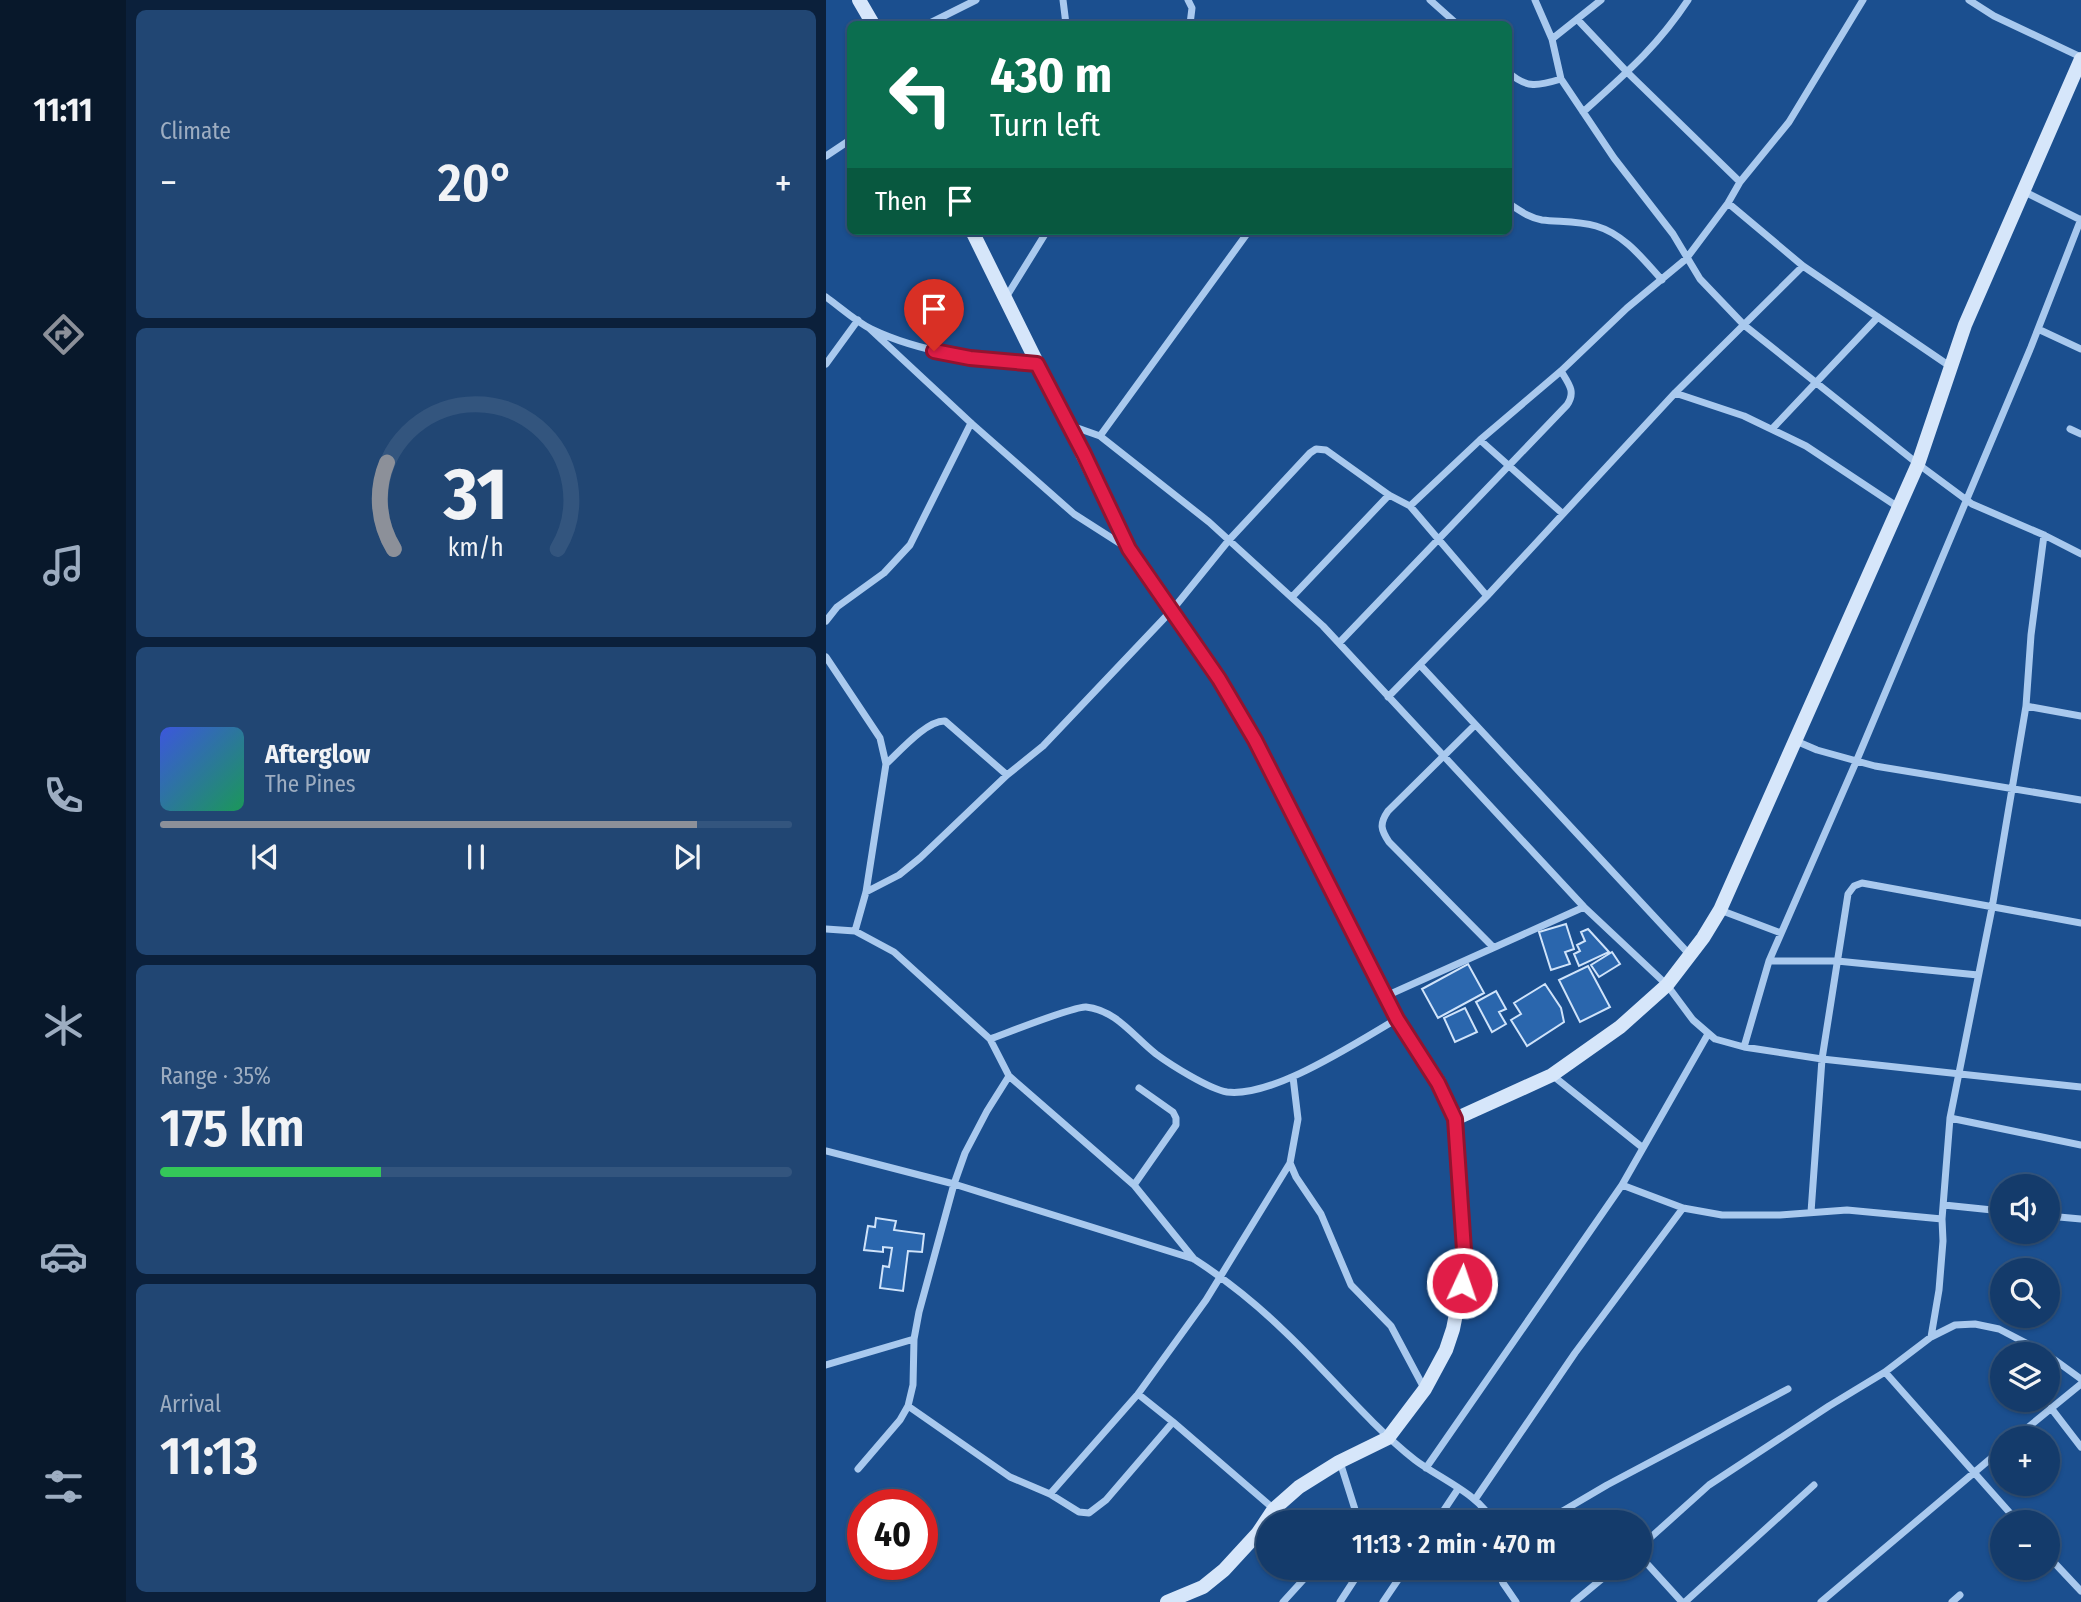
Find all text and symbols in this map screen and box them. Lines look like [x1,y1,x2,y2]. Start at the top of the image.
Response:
text: 430 m [990,46,1112,105]
icon: left [875,49,966,140]
text: 11:11 [33,91,93,129]
text: Turn left [990,106,1100,144]
text: Climate [160,117,231,145]
text: 20° [438,152,514,215]
text: − [160,160,177,206]
text: + [775,160,792,206]
icon: arrive [941,182,979,220]
text: Then [875,186,927,217]
pin [904,279,964,351]
icon: arrive [915,290,953,328]
icon: directions [39,310,88,359]
text: 31 [443,451,508,538]
text: km/h [448,532,504,562]
icon: music [39,541,88,590]
text: Afterglow [265,739,370,770]
text: The Pines [265,770,356,798]
icon: phone [39,771,88,820]
icon: previous [246,838,284,876]
icon: pause [457,838,495,876]
icon: next [668,838,706,876]
icon: climate [39,1001,88,1050]
text: Range · 35% [160,1062,271,1090]
text: 175 km [160,1097,305,1160]
map controls [1990,1174,2060,1580]
button: sound [1990,1174,2060,1244]
icon: car [39,1232,88,1281]
position arrow [1425,1246,1499,1320]
button: search [1990,1258,2060,1328]
button: layers [1990,1342,2060,1412]
text: Arrival [160,1390,221,1418]
text: 11:13 [160,1425,258,1488]
button: + [1990,1426,2060,1496]
icon: filters [39,1462,88,1511]
speed limit sign: 40 [847,1489,938,1580]
button: − [1990,1510,2060,1580]
text: 11:13 · 2 min · 470 m [1352,1529,1556,1560]

